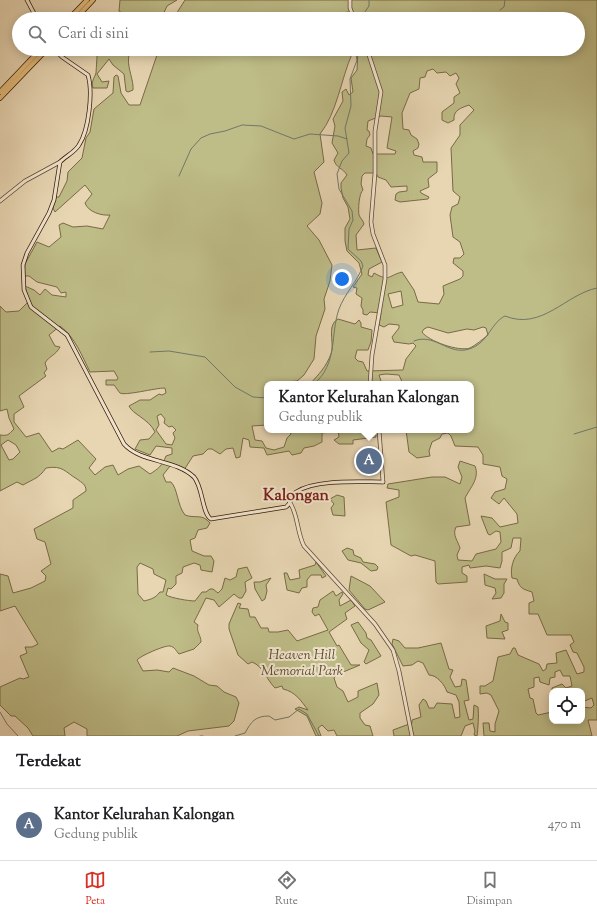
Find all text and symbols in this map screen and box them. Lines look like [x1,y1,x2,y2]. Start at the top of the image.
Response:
search box [12,12,585,56]
icon: search [26,23,48,45]
text: Cari di sini [58,24,129,45]
your location [332,269,352,289]
popup [264,381,474,433]
text: Kantor Kelurahan Kalongan [279,388,459,409]
text: Gedung publik [279,409,363,427]
pin: A [356,446,382,476]
district label: Kalongan [263,485,330,508]
park label: Heaven Hill Memorial Park [261,646,344,682]
map controls [549,688,585,724]
button: locate [549,688,585,724]
text: Terdekat [16,750,81,774]
text: Kantor Kelurahan Kalongan [54,805,235,826]
text: A [24,816,34,834]
text: 470 m [548,816,581,834]
text: Gedung publik [54,826,138,844]
tab: Peta [84,869,106,909]
tab: Rute [275,869,298,909]
tab: Disimpan [467,869,513,909]

